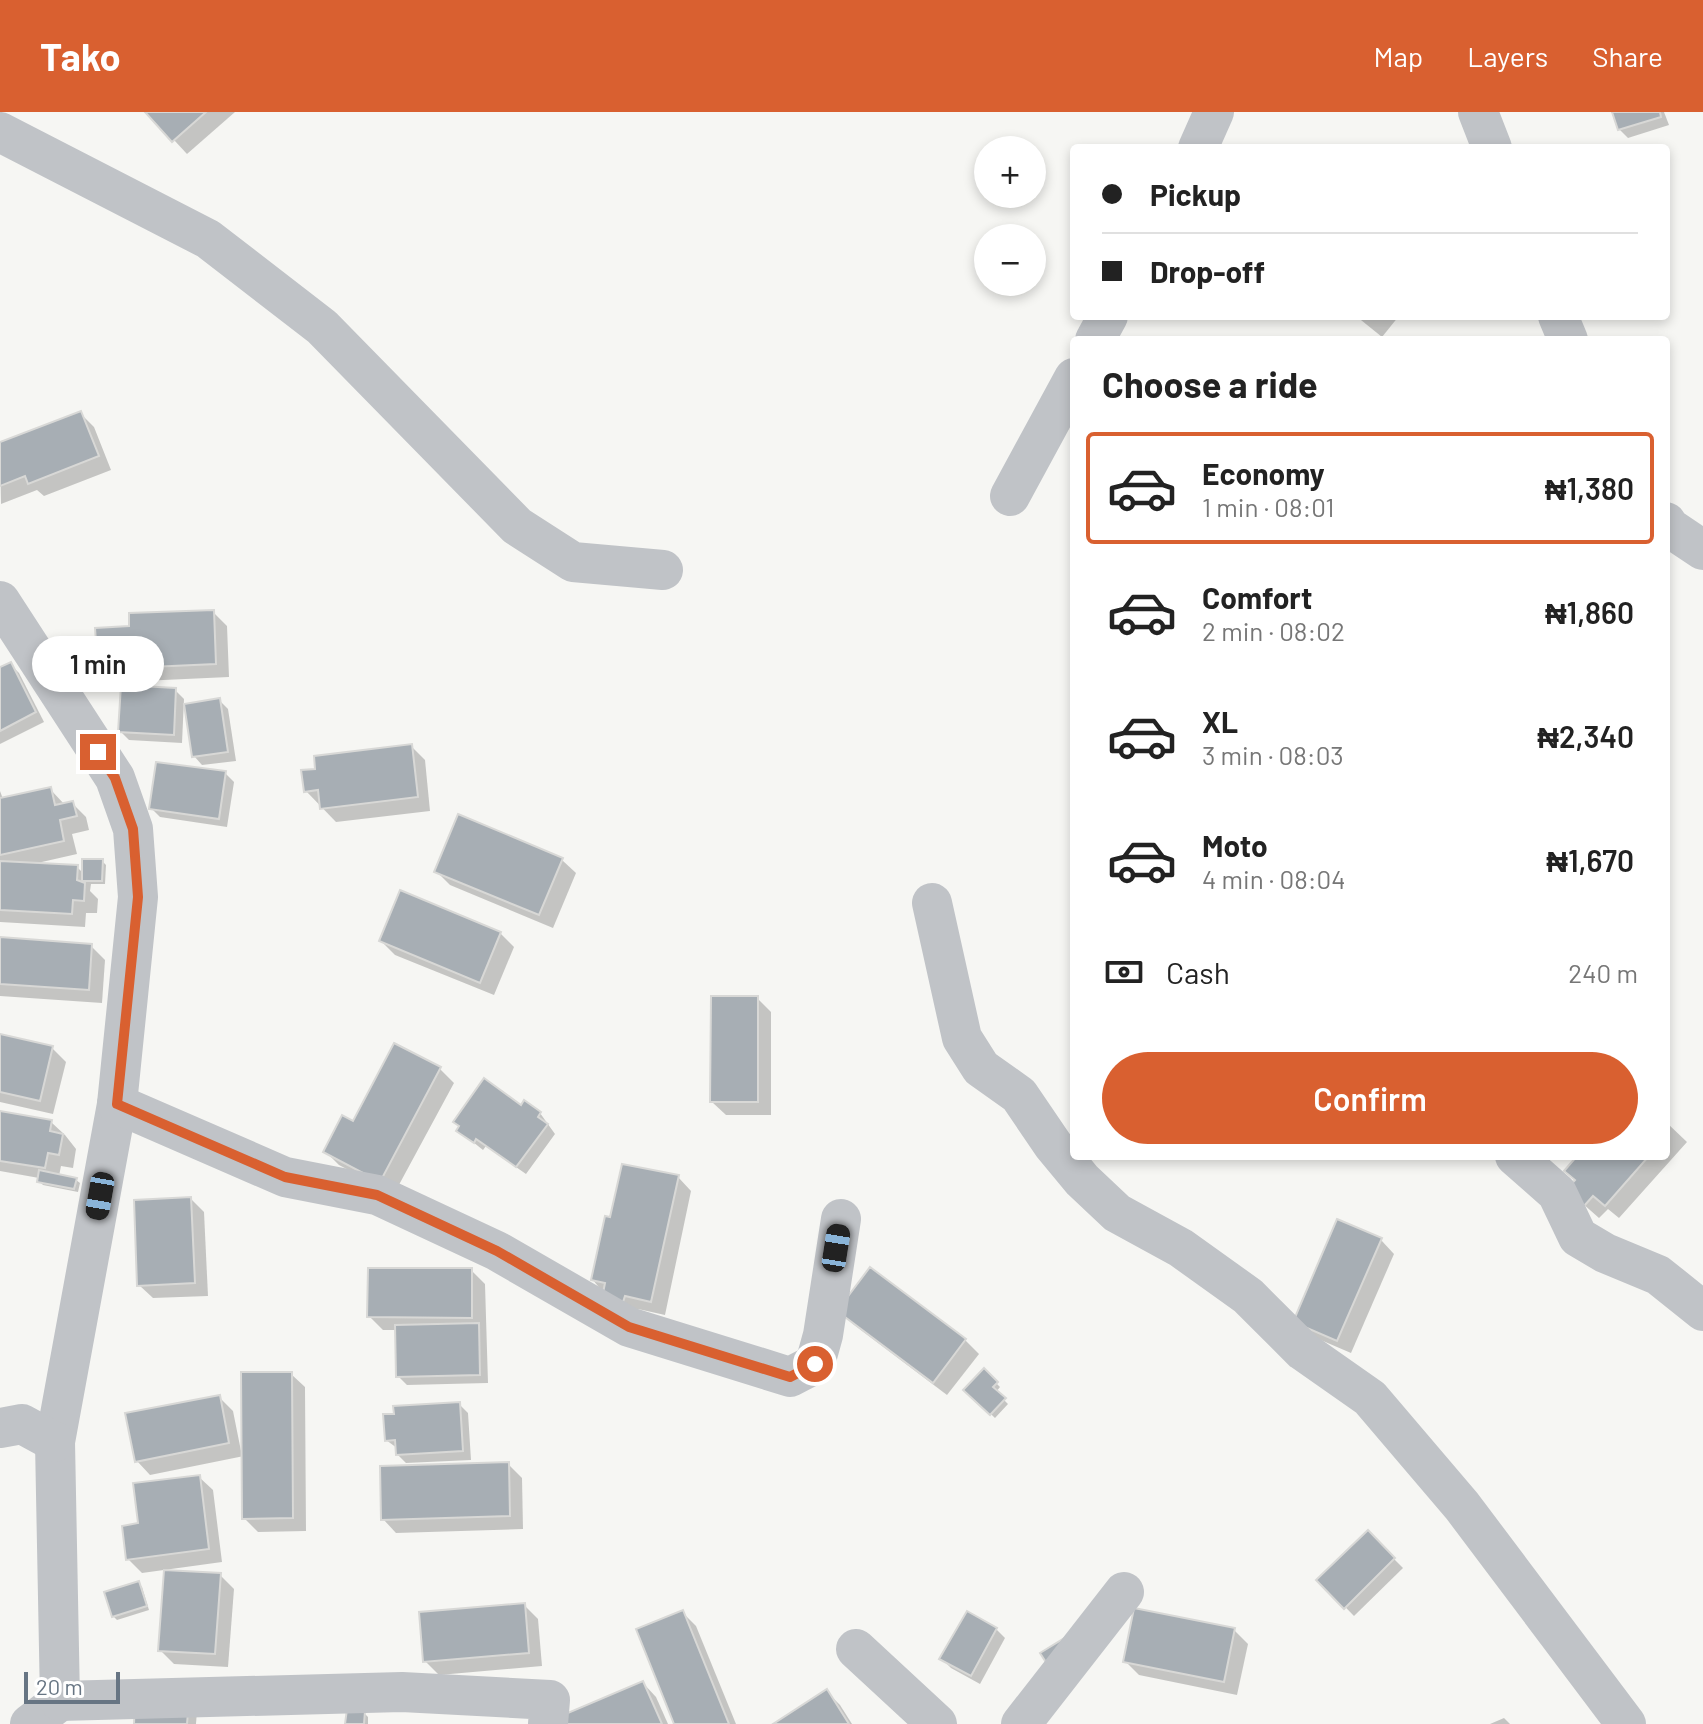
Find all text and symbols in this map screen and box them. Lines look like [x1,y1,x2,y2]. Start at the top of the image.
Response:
text: Tako [40,33,121,79]
text: Map [1373,39,1423,73]
text: Layers [1467,39,1548,73]
text: Share [1592,39,1663,73]
map controls [974,136,1046,296]
button: + [974,136,1046,208]
text: Pickup [1150,176,1241,212]
button: − [974,224,1046,296]
text: Drop-off [1150,253,1265,289]
text: Choose a ride [1102,362,1318,405]
icon: car [1106,452,1178,524]
text: Economy [1202,455,1325,491]
text: ₦1,380 [1545,470,1634,506]
text: 1 min · 08:01 [1202,491,1334,522]
icon: car [1106,576,1178,648]
text: Comfort [1202,579,1312,615]
text: ₦1,860 [1545,594,1634,630]
text: 2 min · 08:02 [1202,615,1345,646]
callout: 1 min [32,636,164,692]
text: 1 min [70,648,126,679]
icon: car [1106,700,1178,772]
text: XL [1202,703,1238,739]
text: ₦2,340 [1537,718,1634,754]
route end [80,734,116,770]
text: 3 min · 08:03 [1202,739,1344,770]
icon: car [1106,824,1178,896]
text: Moto [1202,827,1268,863]
text: ₦1,670 [1546,842,1634,878]
text: 4 min · 08:04 [1202,863,1346,894]
icon: cash [1102,950,1146,994]
text: Cash [1166,954,1230,990]
text: 240 m [1568,957,1638,988]
button: Confirm [1102,1052,1638,1144]
car [84,1170,116,1222]
car [820,1222,852,1274]
route start [797,1346,833,1382]
scale bar [24,1668,120,1704]
text: 20 m [36,1673,83,1699]

